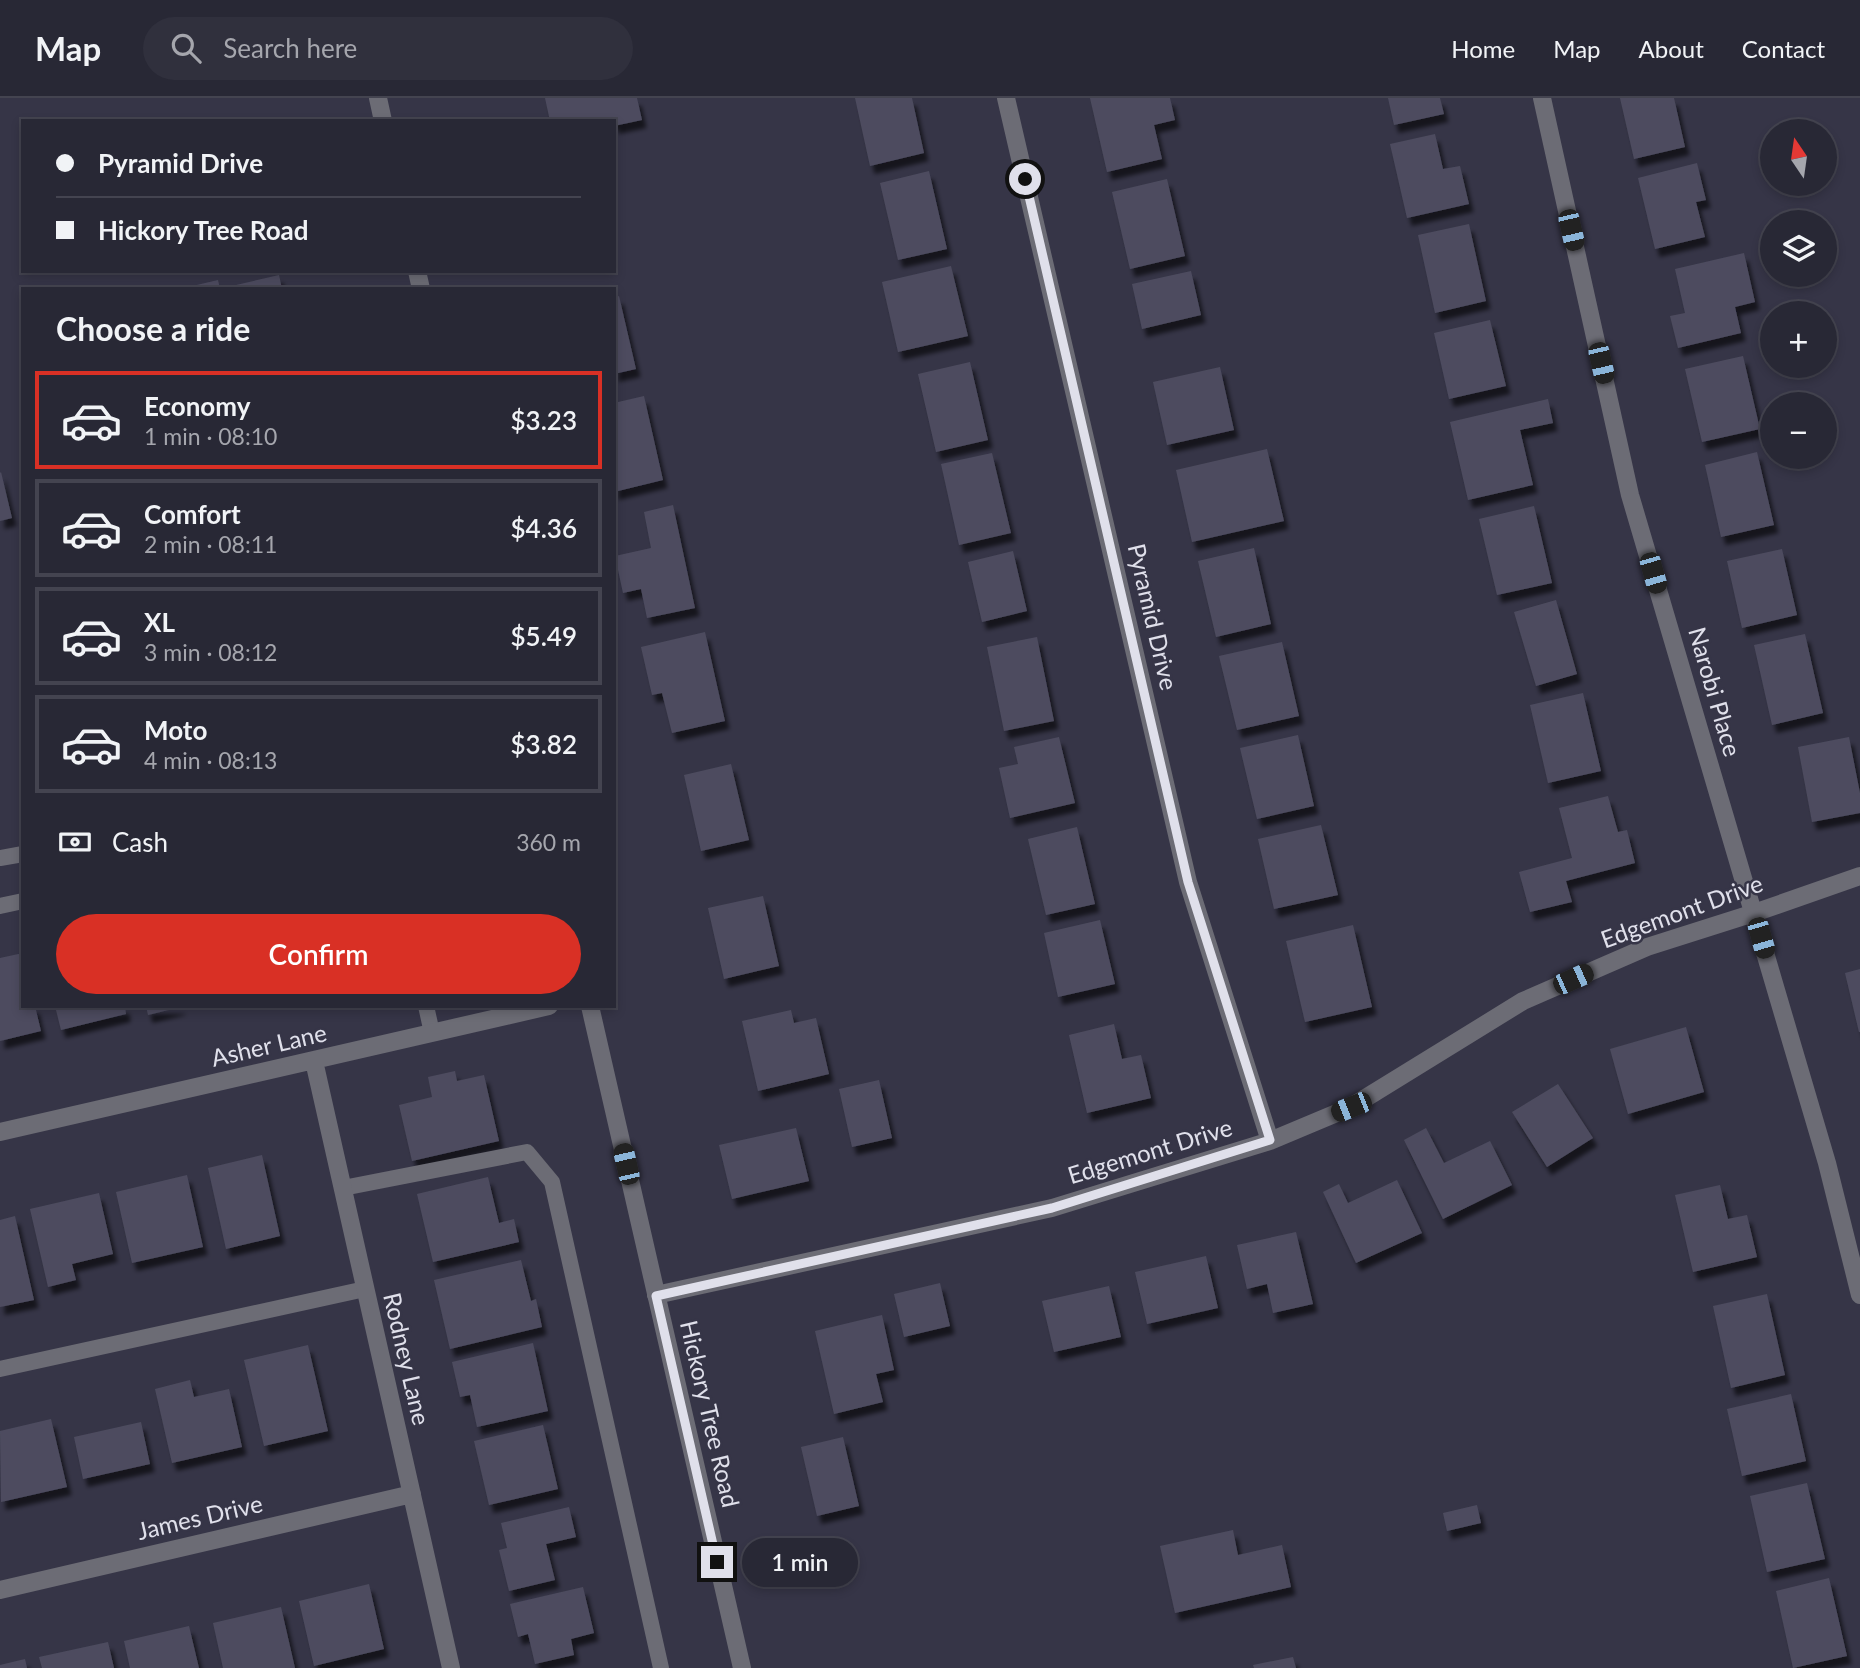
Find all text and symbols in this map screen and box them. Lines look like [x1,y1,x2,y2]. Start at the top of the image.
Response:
search box [143,17,633,80]
text: Map [35,28,101,68]
icon: search [167,29,205,67]
text: Search here [223,32,357,64]
text: Home [1451,34,1515,63]
text: Map [1553,34,1601,63]
text: About [1639,34,1704,63]
text: Contact [1742,34,1825,63]
north arrow [1760,119,1838,196]
map controls [1760,119,1837,469]
text: Pyramid Drive [98,147,263,179]
route start [1009,163,1041,195]
car [1557,207,1586,253]
button: layers [1760,210,1837,287]
text: Hickory Tree Road [98,214,309,246]
button: + [1760,301,1837,378]
text: Choose a ride [56,309,250,348]
car [1587,340,1616,386]
icon: car [60,389,123,452]
text: Economy [144,390,250,422]
button: − [1760,392,1837,469]
text: $3.23 [511,404,577,436]
text: 1 min · 08:10 [144,422,277,450]
icon: car [60,497,123,560]
text: Comfort [144,498,241,530]
text: $4.36 [511,512,577,544]
text: 2 min · 08:11 [144,530,277,558]
street label: Pyramid Drive [1123,541,1184,693]
car [1638,550,1669,596]
icon: car [60,605,123,668]
text: XL [144,606,175,638]
text: $5.49 [511,620,577,652]
street label: Narobi Place [1683,624,1748,759]
text: 3 min · 08:12 [144,638,277,666]
icon: car [60,713,123,776]
text: Moto [144,714,207,746]
text: $3.82 [511,728,577,760]
text: 4 min · 08:13 [144,746,277,774]
icon: cash [56,823,94,861]
text: Cash [112,826,168,858]
text: 360 m [516,828,581,856]
street label: Edgemont Drive [1597,868,1766,953]
button: Confirm [56,914,581,994]
car [1746,915,1777,961]
car [1550,961,1597,997]
street label: Asher Lane [208,1017,329,1072]
car [1328,1089,1375,1125]
street label: Edgemont Drive [1064,1112,1235,1189]
car [612,1141,641,1187]
street label: Rodney Lane [378,1289,437,1428]
street label: Hickory Tree Road [675,1317,746,1510]
street label: James Drive [134,1488,265,1545]
callout: 1 min [742,1538,857,1586]
route end [701,1546,733,1578]
text: 1 min [772,1548,828,1576]

